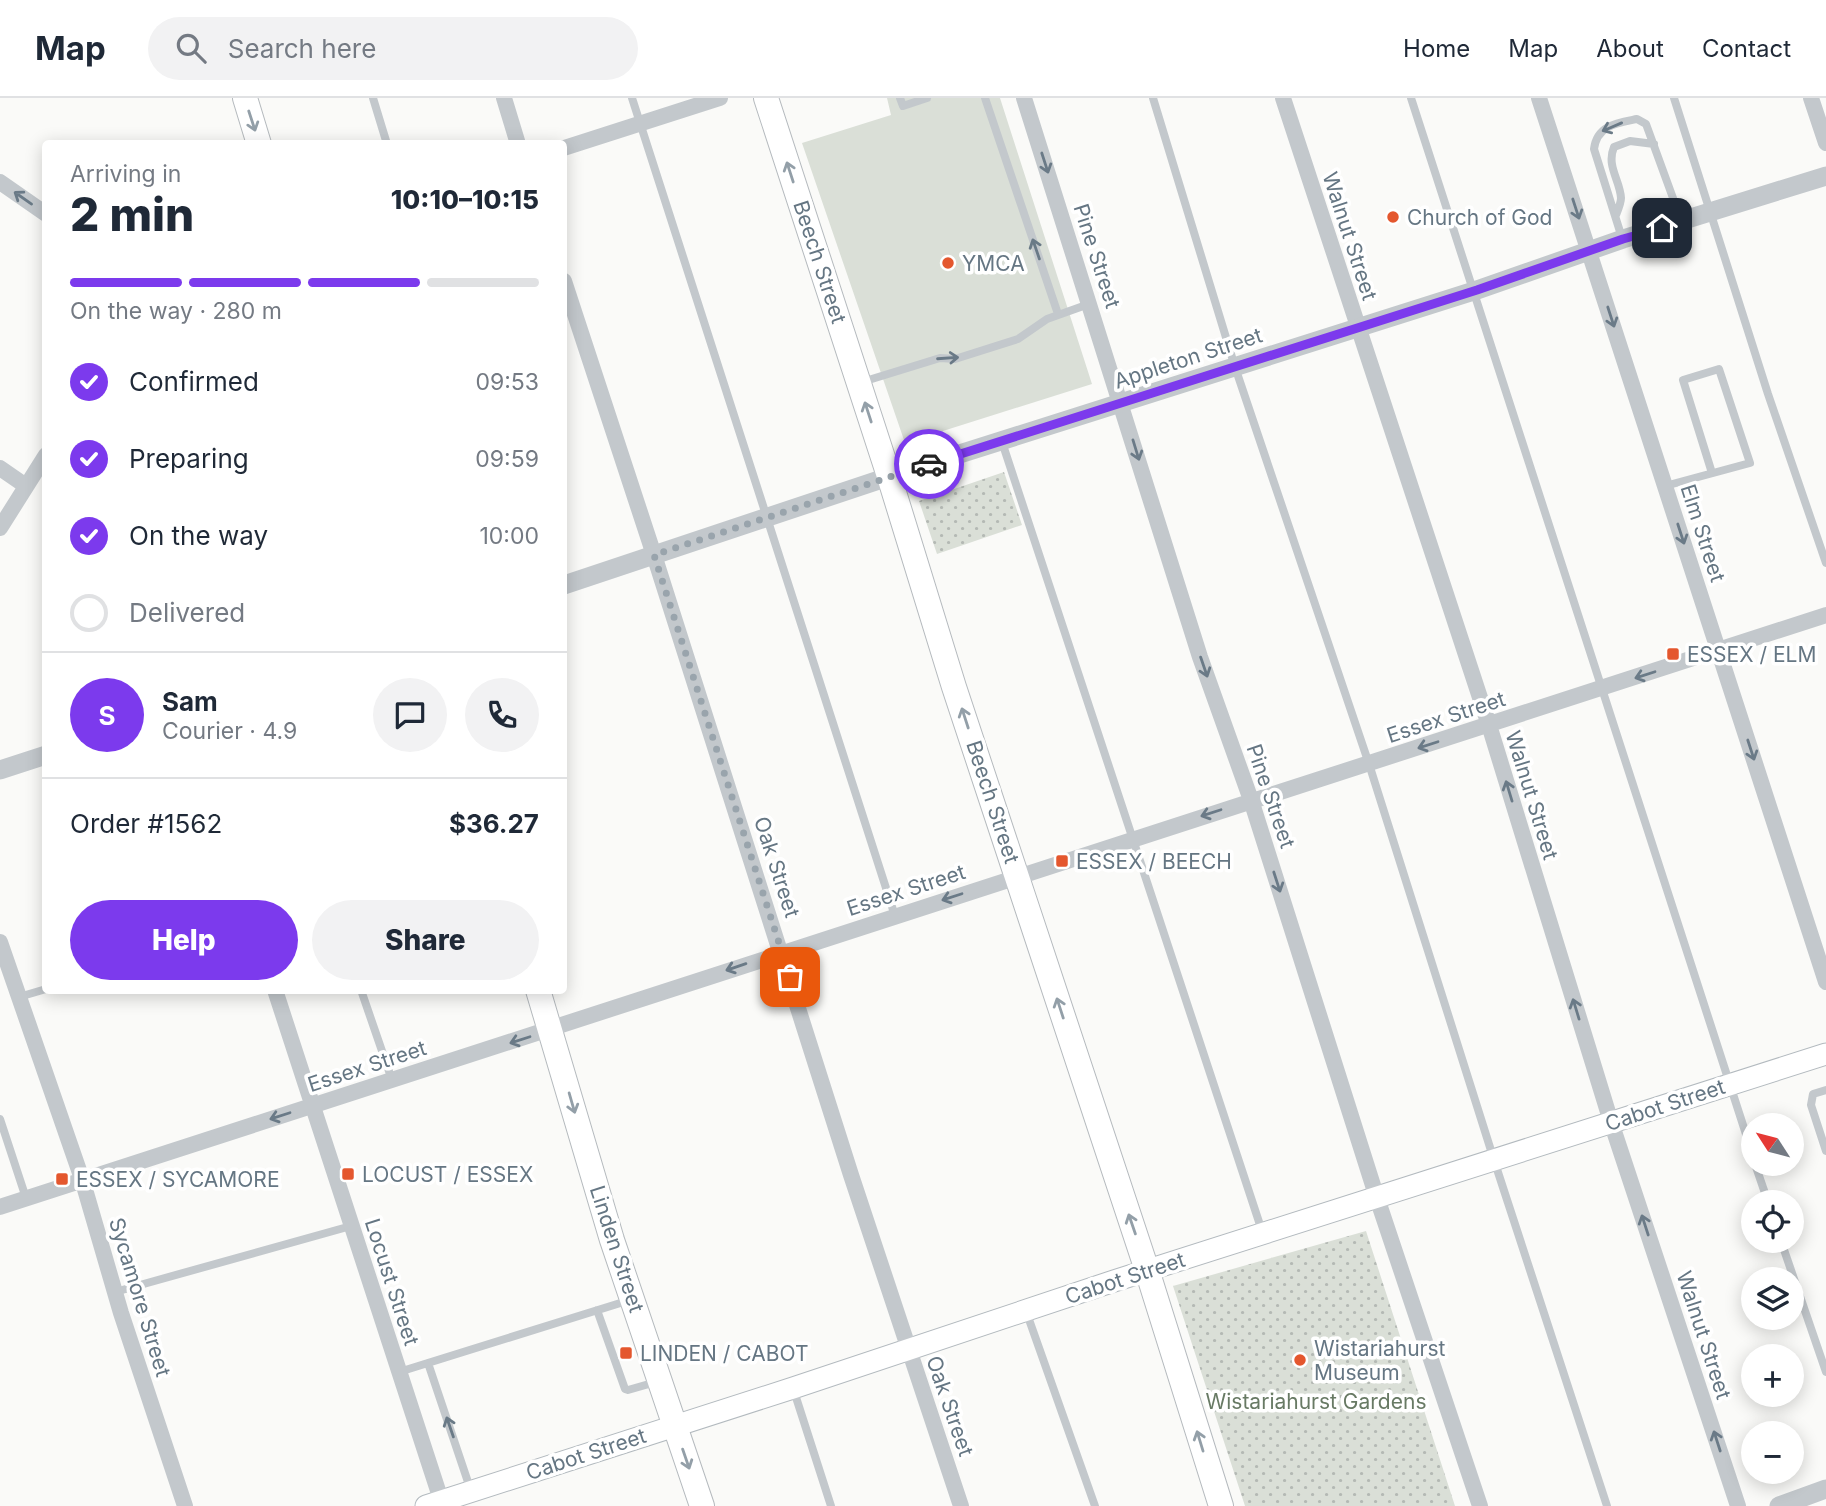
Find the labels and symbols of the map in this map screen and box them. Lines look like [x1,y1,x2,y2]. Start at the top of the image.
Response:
one-way arrow [247,109,259,131]
one-way arrow [1602,121,1623,134]
one-way arrow [1039,152,1052,174]
one-way arrow [783,161,796,183]
street label: Walnut Street [1318,169,1383,303]
one-way arrow [14,191,33,205]
street label: Beech Street [788,197,852,327]
one-way arrow [1571,198,1583,220]
pin [1632,198,1692,258]
street label: Pine Street [1068,201,1126,311]
place label: Church of God [1407,205,1552,230]
marker: Church of God [1385,209,1401,225]
one-way arrow [1029,239,1041,261]
place label: YMCA [962,251,1025,276]
marker: YMCA [940,255,956,271]
one-way arrow [1606,306,1618,328]
street label: Appleton Street [1111,322,1265,394]
one-way arrow [936,352,959,365]
one-way arrow [861,401,873,423]
courier [894,429,964,499]
one-way arrow [1131,438,1144,460]
street label: Elm Street [1675,481,1731,585]
one-way arrow [1675,523,1688,545]
place label: ESSEX / ELM [1687,642,1816,667]
marker: ESSEX / ELM [1665,646,1681,662]
one-way arrow [1199,655,1211,677]
one-way arrow [1634,670,1656,682]
street label: Essex Street [1384,686,1509,748]
one-way arrow [958,708,970,730]
street label: Walnut Street [1501,728,1563,863]
street label: Beech Street [961,737,1025,867]
one-way arrow [1418,739,1440,752]
one-way arrow [1746,739,1758,761]
street label: Pine Street [1242,741,1300,851]
one-way arrow [1502,780,1515,802]
one-way arrow [1201,808,1223,820]
street label: Oak Street [749,813,805,921]
place label: ESSEX / BEECH [1076,849,1232,874]
marker: ESSEX / BEECH [1054,853,1070,869]
street label: Essex Street [844,859,969,921]
one-way arrow [1272,871,1284,893]
one-way arrow [942,892,964,904]
pin [760,947,820,1007]
one-way arrow [725,962,747,975]
one-way arrow [1053,997,1066,1019]
one-way arrow [1568,998,1581,1020]
one-way arrow [510,1034,532,1047]
street label: Essex Street [305,1035,430,1097]
street label: Cabot Street [1602,1074,1728,1136]
one-way arrow [566,1091,579,1113]
one-way arrow [269,1110,291,1123]
north arrow [1741,1113,1804,1176]
place label: LOCUST / ESSEX [362,1162,533,1187]
marker: LOCUST / ESSEX [340,1166,356,1182]
place label: ESSEX / SYCAMORE [76,1167,280,1192]
marker: ESSEX / SYCAMORE [54,1171,70,1187]
street label: Linden Street [585,1182,649,1316]
one-way arrow [1124,1213,1137,1235]
street label: Sycamore Street [104,1215,176,1380]
street label: Locust Street [360,1215,424,1349]
one-way arrow [1638,1215,1650,1237]
street label: Cabot Street [1062,1247,1188,1309]
street label: Walnut Street [1672,1268,1737,1402]
place label: Wistariahurst Museum [1314,1336,1446,1385]
place label: LINDEN / CABOT [640,1341,808,1366]
marker: LINDEN / CABOT [618,1345,634,1361]
marker: Wistariahurst Museum [1292,1352,1308,1368]
street label: Oak Street [921,1353,979,1460]
park label: Wistariahurst Gardens [1206,1389,1426,1414]
one-way arrow [443,1417,455,1439]
street label: Cabot Street [523,1423,649,1485]
one-way arrow [1192,1430,1205,1452]
one-way arrow [1710,1431,1722,1453]
one-way arrow [681,1448,693,1470]

